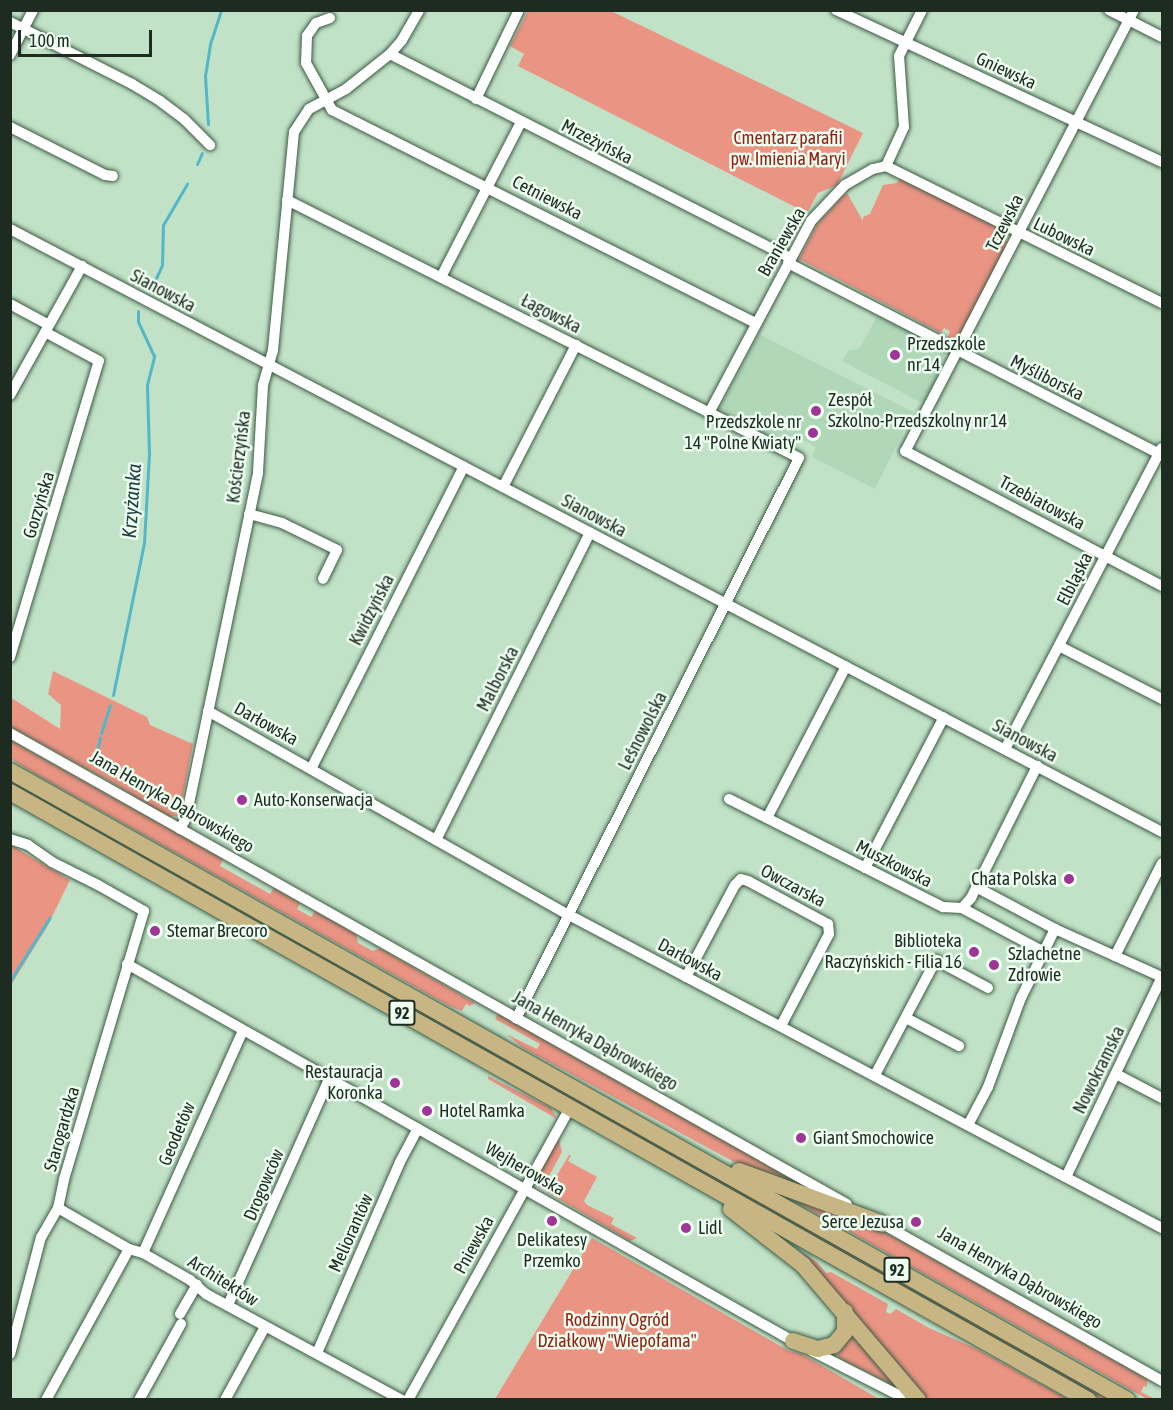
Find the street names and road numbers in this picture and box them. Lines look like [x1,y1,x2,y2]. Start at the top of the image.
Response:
street label: Gniewska [973,48,1039,94]
street label: Mrzeżyńska [558,115,636,169]
street label: Cetniewska [508,171,586,225]
street label: Tczewska [981,191,1029,255]
street label: Braniewska [754,204,810,280]
street label: Lubowska [1030,213,1098,261]
street label: Sianowska [127,265,199,317]
street label: Łagowska [517,290,585,338]
street label: Myśliborska [1007,350,1087,406]
street label: Kościerzyńska [223,410,255,504]
street label: Gorzyńska [19,469,59,541]
street label: Trzebiatowska [995,471,1089,535]
street label: Sianowska [558,490,630,542]
street label: Elbląska [1052,549,1098,609]
street label: Kwidzyńska [345,571,399,649]
street label: Malborska [472,643,524,715]
street label: Leśnowolska [614,688,672,774]
street label: Darłowska [230,698,302,750]
street label: Sianowska [989,715,1061,767]
street label: Jana Henryka Dąbrowskiego [86,746,258,858]
street label: Muszkowska [852,836,936,892]
street label: Owczarska [757,860,829,912]
street label: Darłowska [654,934,726,986]
street label: Jana Henryka Dąbrowskiego [509,987,681,1095]
road number: 92 [387,1000,417,1026]
street label: Nowokramska [1069,1023,1129,1117]
street label: Starogardzka [40,1084,84,1174]
street label: Geodetów [154,1099,200,1169]
street label: Wejherowska [481,1137,569,1201]
street label: Drogowców [239,1146,289,1224]
street label: Meliorantów [324,1190,378,1276]
street label: Pniewska [449,1212,499,1278]
street label: Jana Henryka Dąbrowskiego [934,1222,1106,1334]
street label: Architektów [184,1251,262,1311]
road number: 92 [882,1257,912,1283]

